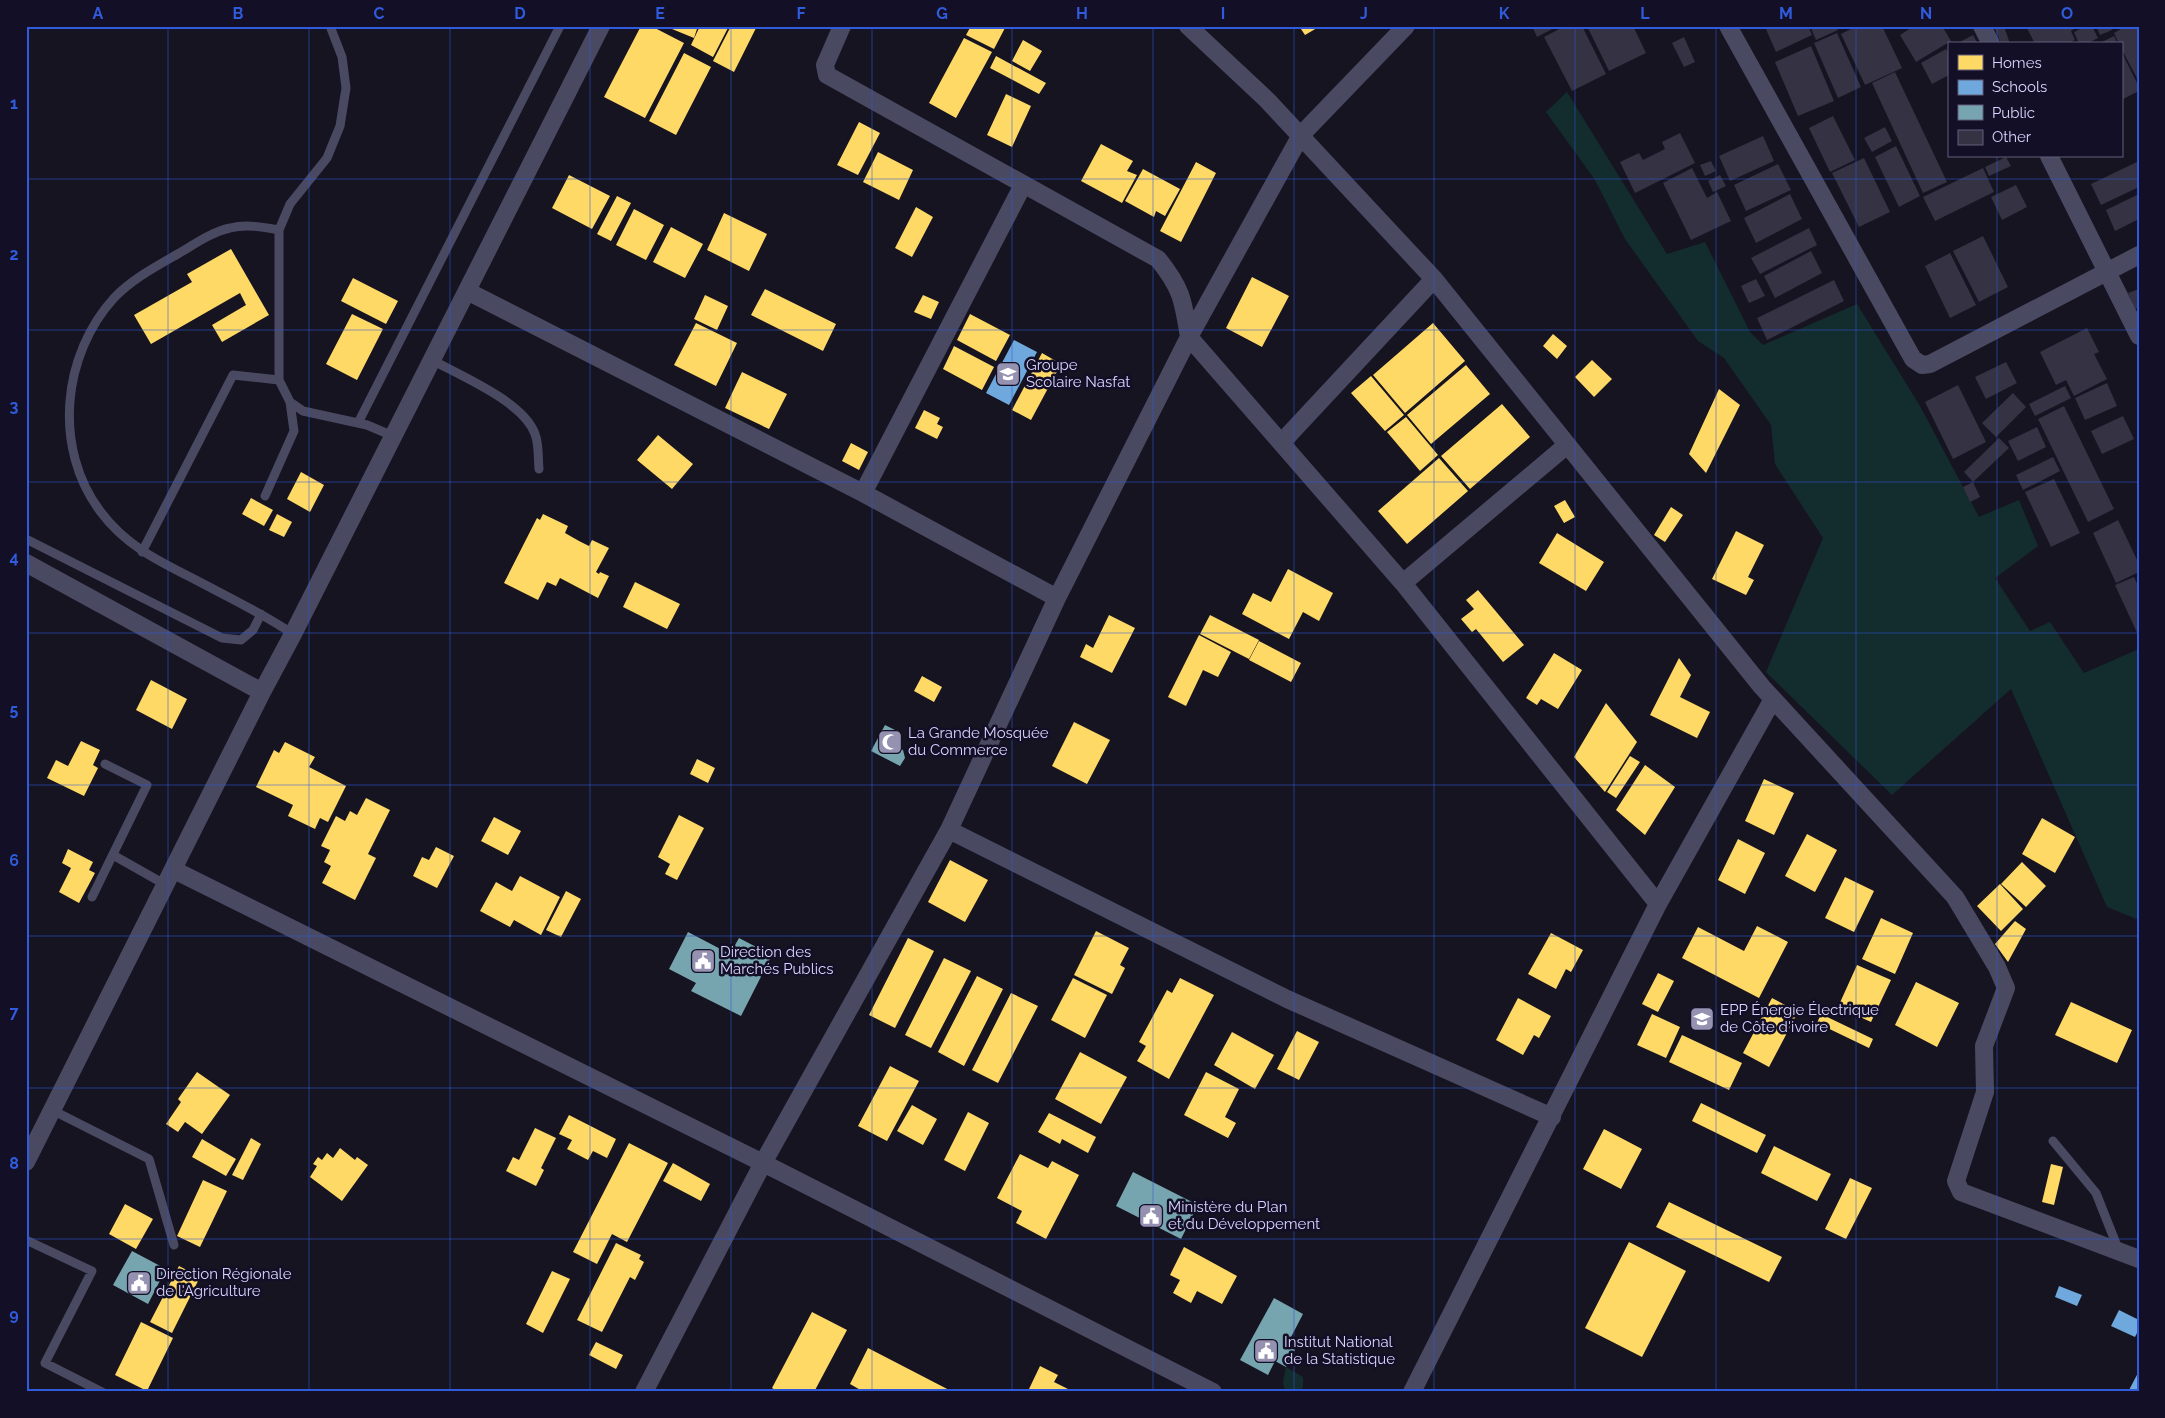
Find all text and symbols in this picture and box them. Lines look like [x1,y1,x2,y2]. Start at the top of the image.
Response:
text: A [93,4,104,23]
text: B [233,4,244,23]
text: C [374,4,385,23]
text: D [514,4,526,23]
text: E [655,4,665,23]
text: F [796,4,806,23]
text: G [936,4,948,23]
text: H [1076,4,1088,23]
text: I [1221,4,1225,23]
text: J [1360,4,1368,23]
text: K [1499,4,1510,23]
text: L [1640,4,1650,23]
text: M [1779,4,1793,23]
text: N [1920,4,1932,23]
text: O [2061,4,2073,23]
legend [1948,42,2122,158]
text: Homes [1992,54,2042,72]
text: Schools [1992,78,2047,96]
text: 1 [10,94,18,113]
text: Public [1992,104,2035,122]
text: Other [1992,128,2032,146]
text: 2 [9,245,19,264]
place label: Groupe Scolaire Nasfat [1026,356,1130,391]
school or university icon: Groupe Scolaire Nasfat [995,361,1021,387]
text: 3 [10,397,19,416]
text: 4 [9,548,19,567]
text: 5 [10,700,19,719]
place label: La Grande Mosquée du Commerce [908,724,1049,759]
mosque icon: La Grande Mosquée du Commerce [877,729,903,755]
text: 6 [9,851,19,870]
place label: Direction des Marchés Publics [720,943,833,978]
public building icon: Direction des Marchés Publics [690,948,716,974]
place label: EPP Énergie Électrique de Côte d'ivoire [1720,1001,1879,1036]
text: 7 [10,1003,19,1022]
school or university icon: EPP Énergie Électrique de Côte d'ivoire [1689,1006,1715,1032]
text: 8 [9,1154,19,1173]
place label: Ministère du Plan et du Développement [1168,1198,1320,1233]
public building icon: Ministère du Plan et du Développement [1138,1203,1164,1229]
place label: Direction Régionale de l'Agriculture [156,1265,292,1300]
public building icon: Direction Régionale de l'Agriculture [126,1270,152,1296]
text: 9 [9,1305,19,1324]
place label: Institut National de la Statistique [1284,1333,1395,1368]
public building icon: Institut National de la Statistique [1253,1338,1279,1364]

